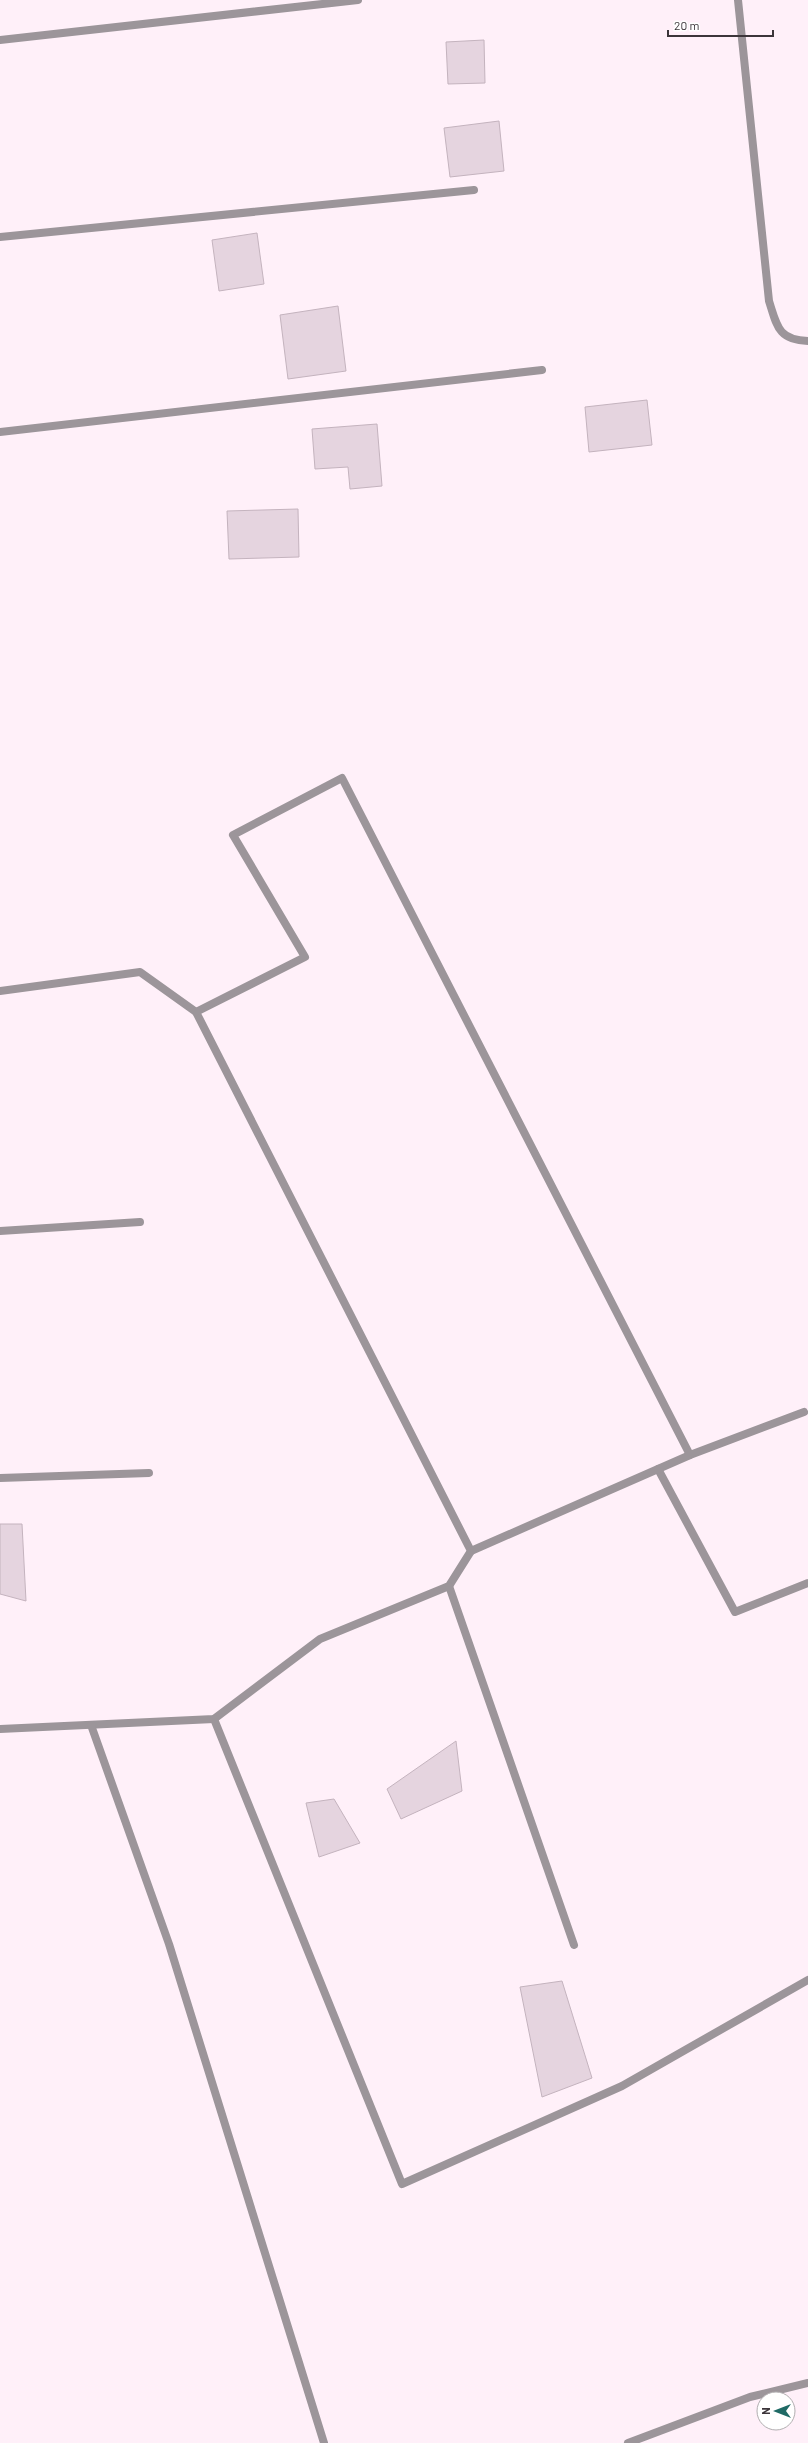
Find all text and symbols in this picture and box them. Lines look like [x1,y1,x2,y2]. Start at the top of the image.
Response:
scale bar [668,12,773,38]
text: 20 m [674,18,700,32]
north arrow [756,2391,796,2431]
text: N [759,2407,772,2415]

